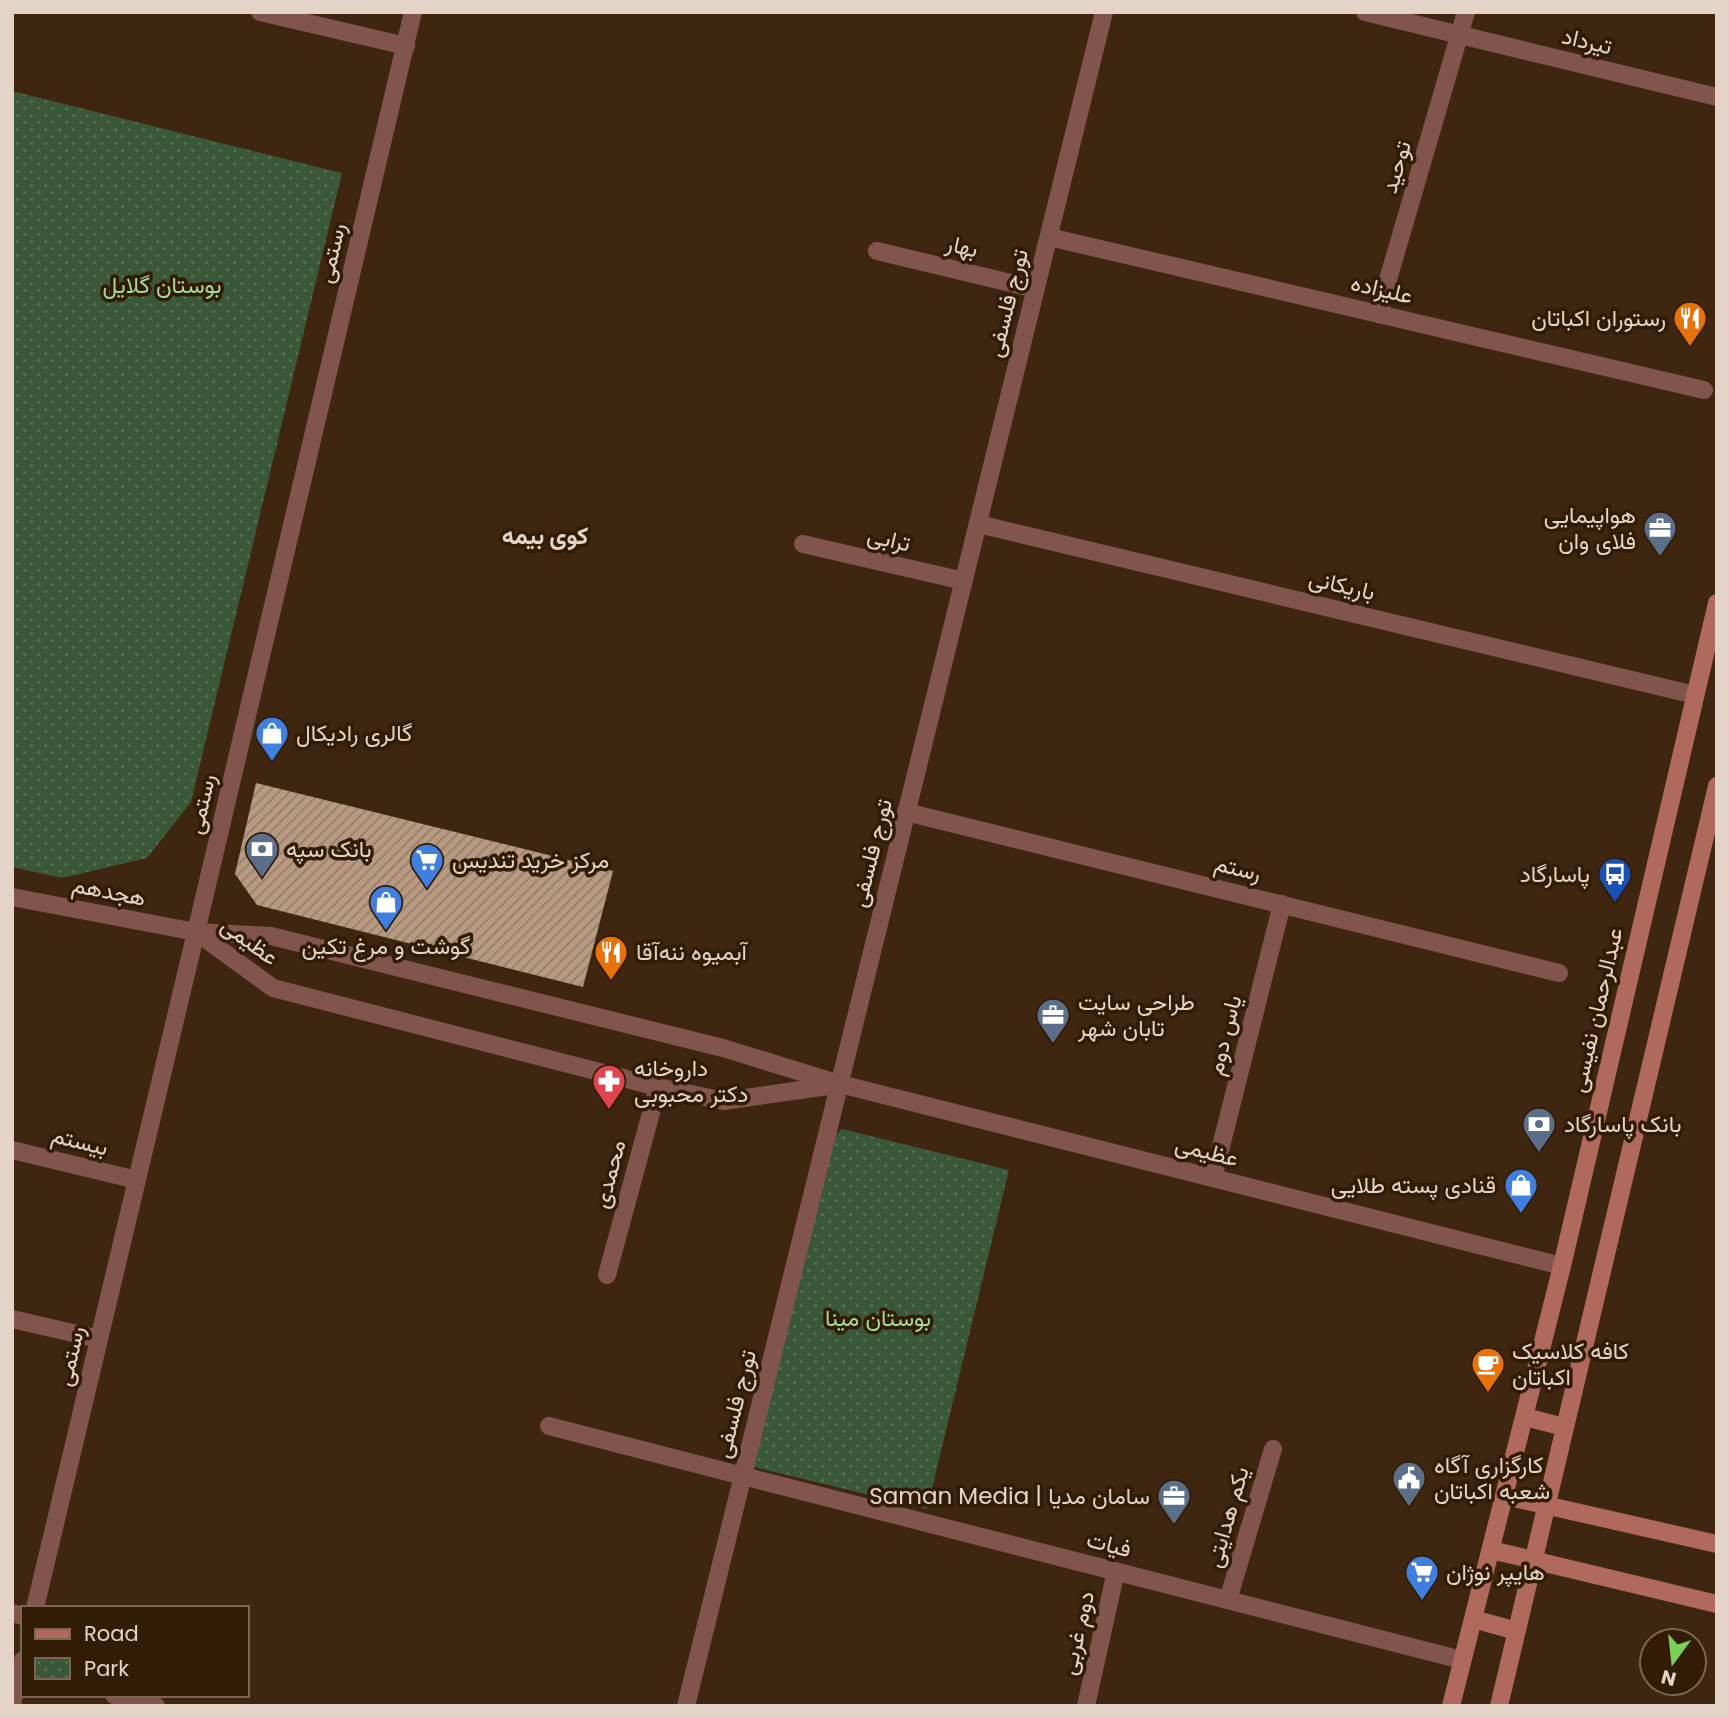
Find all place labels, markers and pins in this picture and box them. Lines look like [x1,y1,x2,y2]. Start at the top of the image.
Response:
restaurant icon: رستوران اکباتان [1671,299,1709,348]
place label: رستوران اکباتان [1531,302,1666,334]
place label: هواپیمایی فلای وان [1544,499,1636,557]
office icon: هواپیمایی فلای وان [1641,509,1679,558]
shop icon: گالری رادیکال [253,714,291,763]
place label: گالری رادیکال [296,717,412,749]
bank icon: بانک سپه [243,830,281,879]
place label: بانک سپه [286,833,372,865]
supermarket icon: مرکز خرید تندیس [408,841,446,890]
place label: مرکز خرید تندیس [452,844,609,876]
bus stop icon: پاسارگاد [1596,855,1634,904]
place label: پاسارگاد [1520,858,1590,890]
shop icon: گوشت و مرغ تکین [367,883,405,932]
place label: گوشت و مرغ تکین [301,930,471,962]
restaurant icon: آبمیوه ننه‌آقا [592,933,630,982]
place label: آبمیوه ننه‌آقا [636,936,749,968]
place label: طراحی سایت تابان شهر [1077,986,1195,1044]
office icon: طراحی سایت تابان شهر [1034,996,1072,1045]
place label: داروخانه دکتر محبوبی [634,1052,748,1110]
pharmacy icon: داروخانه دکتر محبوبی [590,1062,628,1111]
bank icon: بانک پاسارگاد [1520,1105,1558,1154]
place label: بانک پاسارگاد [1564,1108,1681,1140]
shop icon: قنادی پسته طلایی [1502,1166,1540,1215]
place label: قنادی پسته طلایی [1331,1169,1496,1201]
place label: کافه کلاسیک اکباتان [1512,1335,1629,1393]
cafe icon: کافه کلاسیک اکباتان [1469,1345,1507,1394]
place label: کارگزاری آگاه شعبه اکباتان [1434,1449,1550,1507]
public building icon: کارگزاری آگاه شعبه اکباتان [1390,1459,1428,1508]
office icon: Saman Media | سامان مدیا [1155,1477,1193,1526]
place label: Saman Media | سامان مدیا [869,1480,1150,1512]
supermarket icon: هایپر نوژان [1403,1553,1441,1602]
place label: هایپر نوژان [1446,1556,1545,1588]

